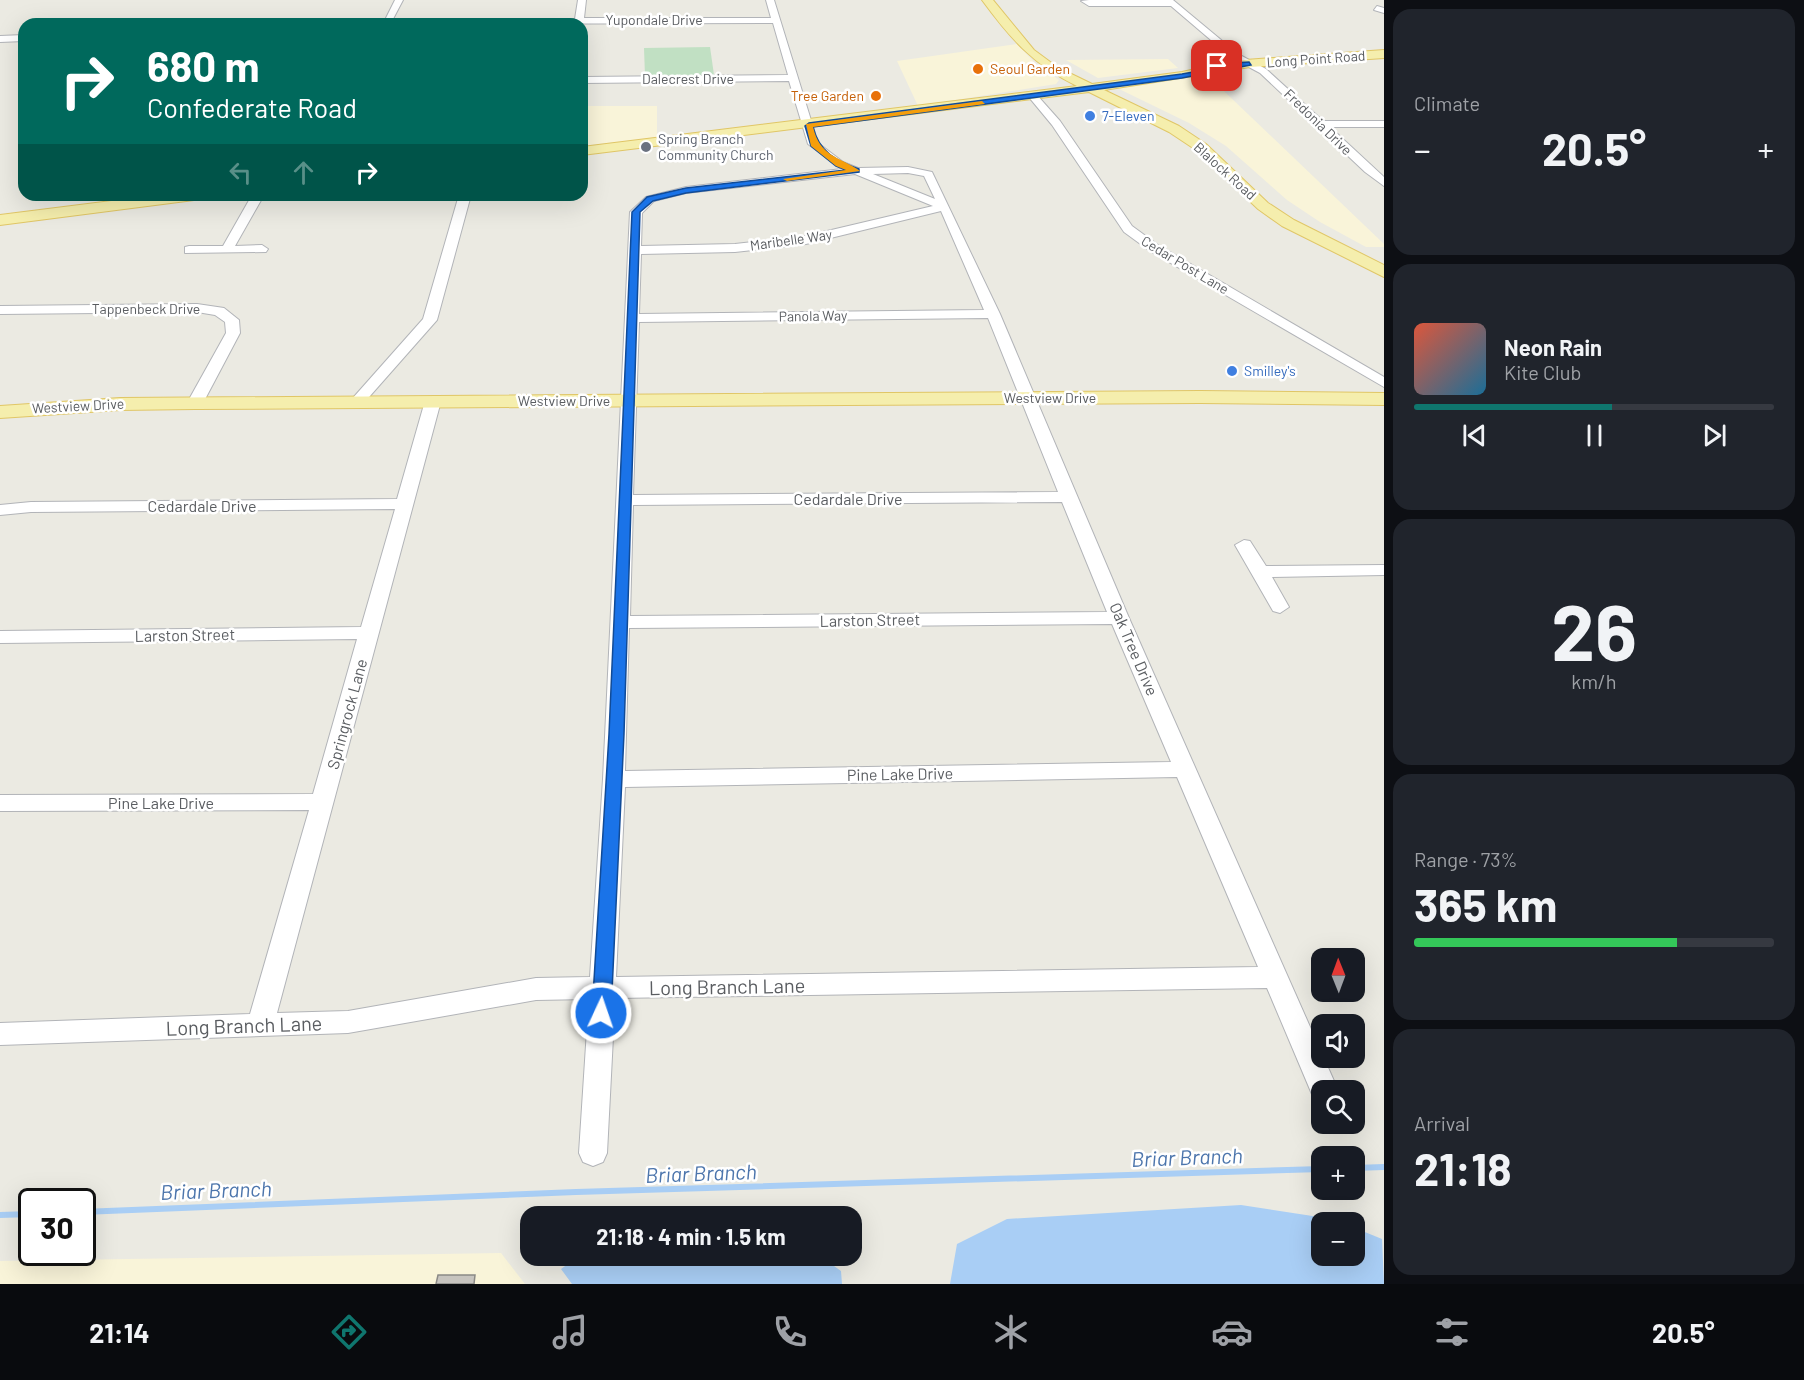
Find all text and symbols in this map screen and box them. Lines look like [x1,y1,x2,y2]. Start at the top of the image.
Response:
street label: Yupondale Drive [605,11,703,28]
text: 680 m [147,40,260,90]
pin [1191,40,1242,91]
icon: right [48,42,126,120]
street label: Long Point Road [1266,47,1366,70]
icon: arrive [1200,49,1233,82]
place label: Seoul Garden [990,60,1070,77]
marker: Seoul Garden [971,62,985,76]
street label: Dalecrest Drive [642,70,734,87]
street label: Fredonia Drive [1281,85,1356,158]
place label: Tree Garden [791,87,864,104]
marker: Tree Garden [869,89,883,103]
text: Confederate Road [147,91,357,123]
text: Climate [1414,91,1480,115]
place label: 7-Eleven [1102,107,1155,124]
marker: 7-Eleven [1083,109,1097,123]
text: 20.5° [1542,121,1646,175]
text: − [1414,129,1431,169]
text: + [1758,129,1774,169]
place label: Spring Branch Community Church [658,130,774,163]
street label: Blalock Road [1191,138,1260,203]
marker: Spring Branch Community Church [639,140,653,154]
icon: left [224,156,257,189]
icon: ahead [287,156,320,189]
icon: right [350,156,383,189]
street label: Maribelle Way [749,225,834,254]
street label: Cedar Post Lane [1138,232,1232,297]
street label: Tappenbeck Drive [92,300,200,317]
street label: Panola Way [778,306,848,325]
text: Neon Rain [1504,334,1602,360]
text: Kite Club [1504,360,1581,384]
place label: Smilley's [1244,362,1296,379]
marker: Smilley's [1225,364,1239,378]
street label: Westview Drive [1004,389,1096,406]
street label: Westview Drive [518,392,610,409]
street label: Westview Drive [31,395,125,416]
icon: previous [1458,419,1491,452]
icon: pause [1578,419,1611,452]
icon: next [1698,419,1731,452]
street label: Cedardale Drive [794,489,902,508]
street label: Cedardale Drive [148,496,256,515]
text: 26 [1551,583,1637,677]
street label: Oak Tree Drive [1106,599,1163,698]
street label: Larston Street [820,609,920,630]
street label: Larston Street [135,624,235,645]
street label: Springrock Lane [323,657,370,771]
text: km/h [1571,669,1617,693]
street label: Pine Lake Drive [847,763,953,784]
street label: Pine Lake Drive [108,793,214,812]
text: Range · 73% [1414,847,1518,871]
text: 365 km [1414,877,1557,931]
north arrow [1311,948,1365,1002]
map controls [1311,948,1365,1266]
street label: Long Branch Lane [649,973,805,999]
position arrow [569,981,633,1045]
street label: Long Branch Lane [165,1010,323,1040]
button: sound [1311,1014,1365,1068]
button: search [1311,1080,1365,1134]
text: Arrival [1414,1111,1470,1135]
text: 21:18 [1414,1141,1512,1195]
water label: Briar Branch [1131,1142,1243,1171]
button: + [1311,1146,1365,1200]
water label: Briar Branch [645,1158,757,1187]
water label: Briar Branch [160,1175,272,1204]
speed limit sign: 30 [18,1188,96,1266]
button: − [1311,1212,1365,1266]
text: 21:18 · 4 min · 1.5 km [596,1223,786,1249]
icon: directions [328,1311,370,1353]
icon: music [549,1311,591,1353]
icon: phone [769,1311,811,1353]
icon: climate [990,1311,1032,1353]
icon: car [1211,1311,1253,1353]
icon: filters [1431,1311,1473,1353]
text: 21:14 [89,1316,150,1348]
text: 20.5° [1652,1316,1715,1348]

